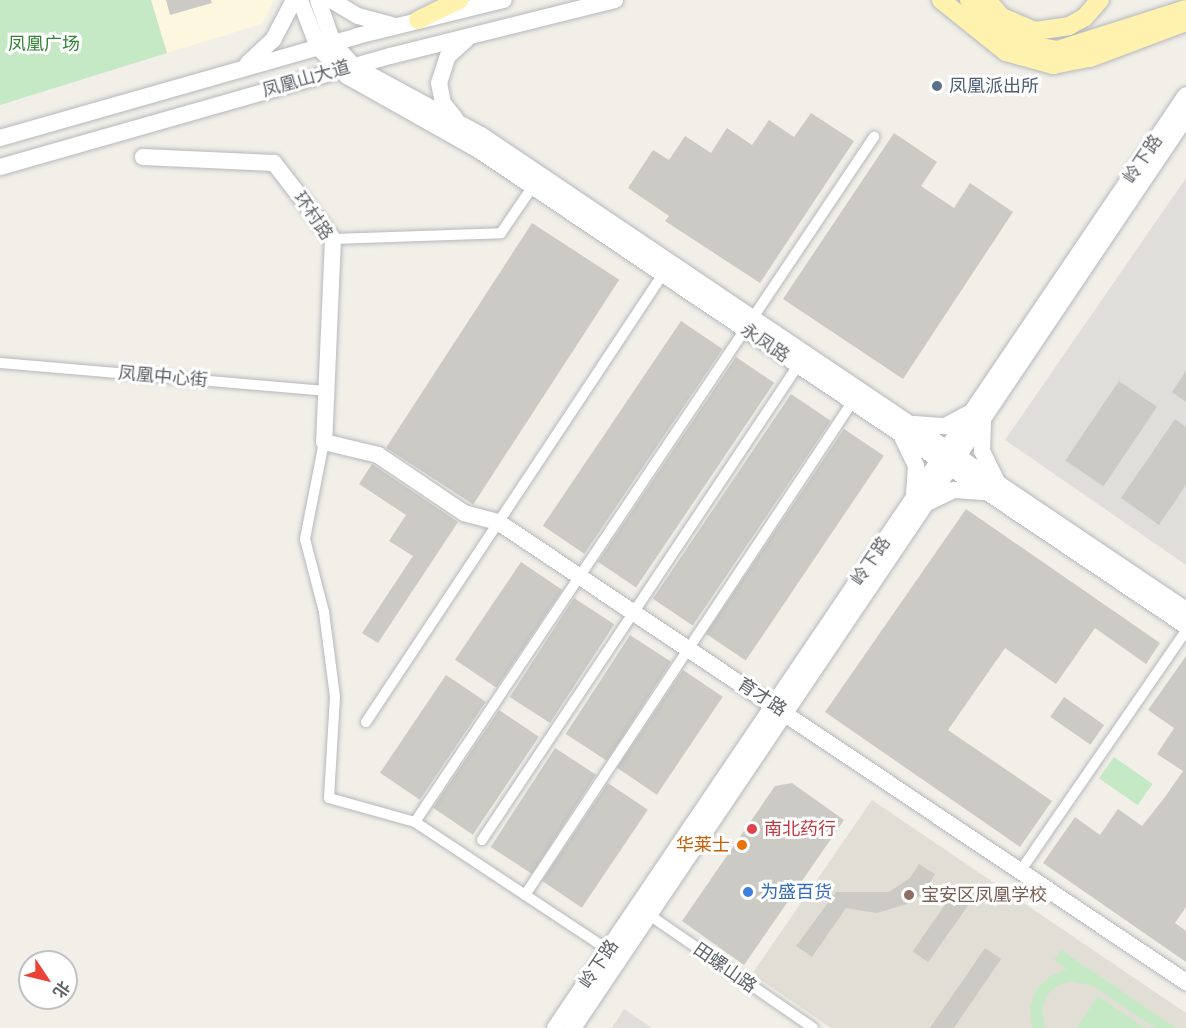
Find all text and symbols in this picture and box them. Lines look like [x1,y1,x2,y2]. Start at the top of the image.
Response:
park label: 凤凰广场 [8,33,80,55]
street label: 凤凰山大道 [260,56,352,102]
place label: 凤凰派出所 [949,75,1039,97]
marker: 凤凰派出所 [930,79,944,93]
street label: 岭下路 [1119,131,1167,187]
street label: 环村路 [289,188,337,244]
street label: 永凤路 [737,319,793,367]
street label: 凤凰中心街 [117,362,209,392]
street label: 岭下路 [847,533,895,589]
street label: 育才路 [733,673,791,721]
place label: 南北药行 [764,818,836,840]
marker: 南北药行 [745,822,759,836]
place label: 华莱士 [676,834,730,856]
marker: 华莱士 [735,838,749,852]
place label: 为盛百货 [760,881,832,903]
place label: 宝安区凤凰学校 [921,884,1047,906]
marker: 为盛百货 [741,885,755,899]
marker: 宝安区凤凰学校 [902,888,916,902]
street label: 岭下路 [575,936,623,992]
street label: 田螺山路 [689,939,761,997]
north arrow [18,950,78,1010]
text: 北 [49,977,74,1001]

